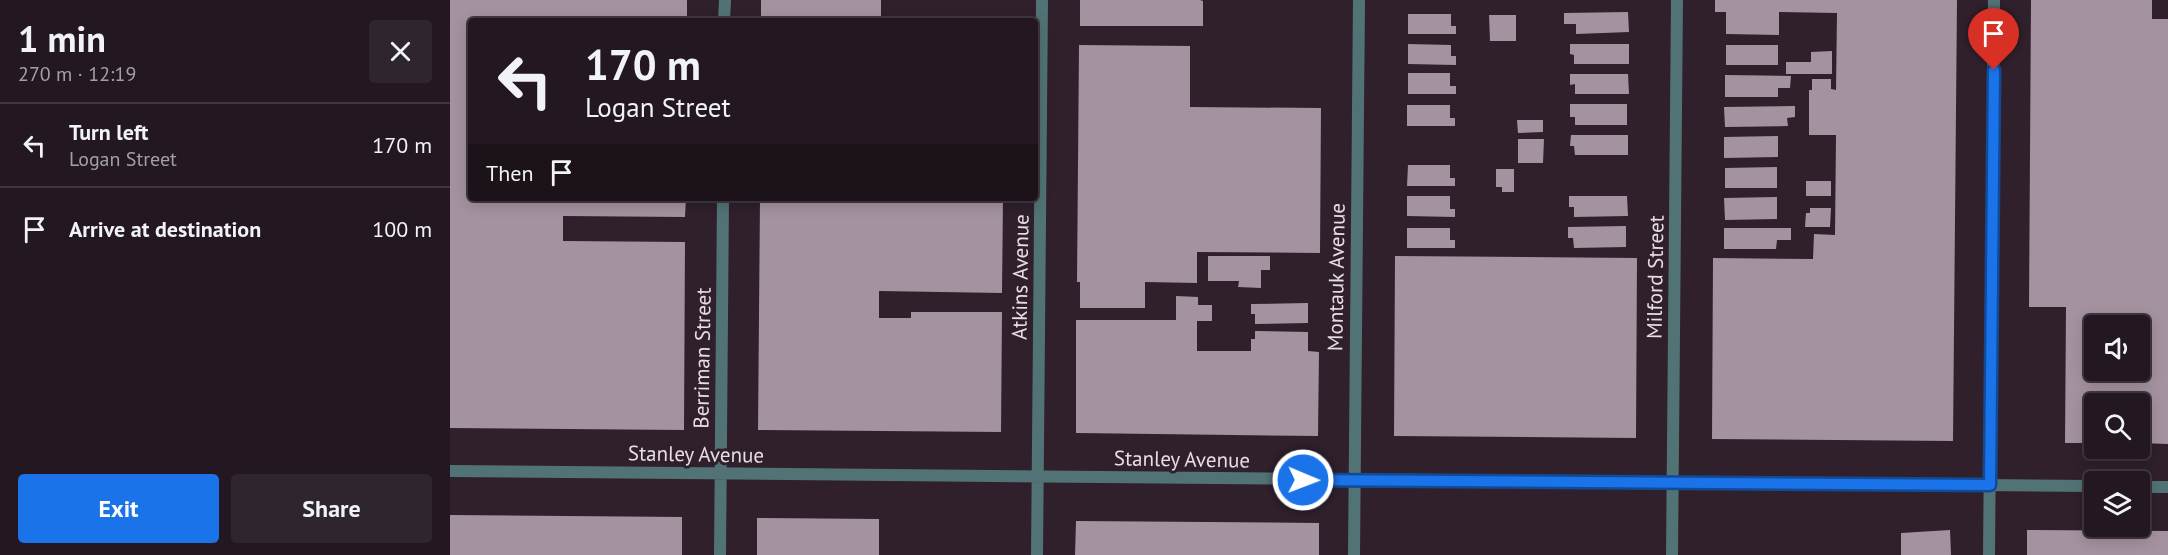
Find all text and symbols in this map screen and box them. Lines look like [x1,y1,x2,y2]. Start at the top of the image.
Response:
pin [1968,8,2019,70]
text: 1 min [18,15,106,62]
icon: arrive [1977,17,2010,50]
button: close [369,20,432,83]
text: 170 m [585,37,701,92]
icon: left [486,42,564,120]
text: 270 m · 12:19 [18,61,136,87]
text: Logan Street [585,90,731,124]
text: Turn left [69,118,149,146]
icon: left [18,129,51,162]
text: 170 m [372,131,432,159]
text: Logan Street [69,146,177,172]
icon: arrive [545,156,578,189]
text: Then [486,159,533,187]
street label: Montauk Avenue [1321,203,1351,351]
icon: arrive [18,213,51,246]
street label: Atkins Avenue [1005,214,1035,340]
text: Arrive at destination [69,215,261,243]
text: 100 m [372,215,432,243]
street label: Milford Street [1640,215,1670,339]
street label: Berriman Street [687,287,717,429]
map controls [2084,315,2150,537]
button: sound [2084,315,2150,381]
button: search [2084,393,2150,459]
street label: Stanley Avenue [628,439,764,469]
street label: Stanley Avenue [1114,444,1250,474]
position arrow [1271,448,1335,512]
button: layers [2084,471,2150,537]
button: Exit [18,474,219,543]
button: Share [231,474,432,543]

